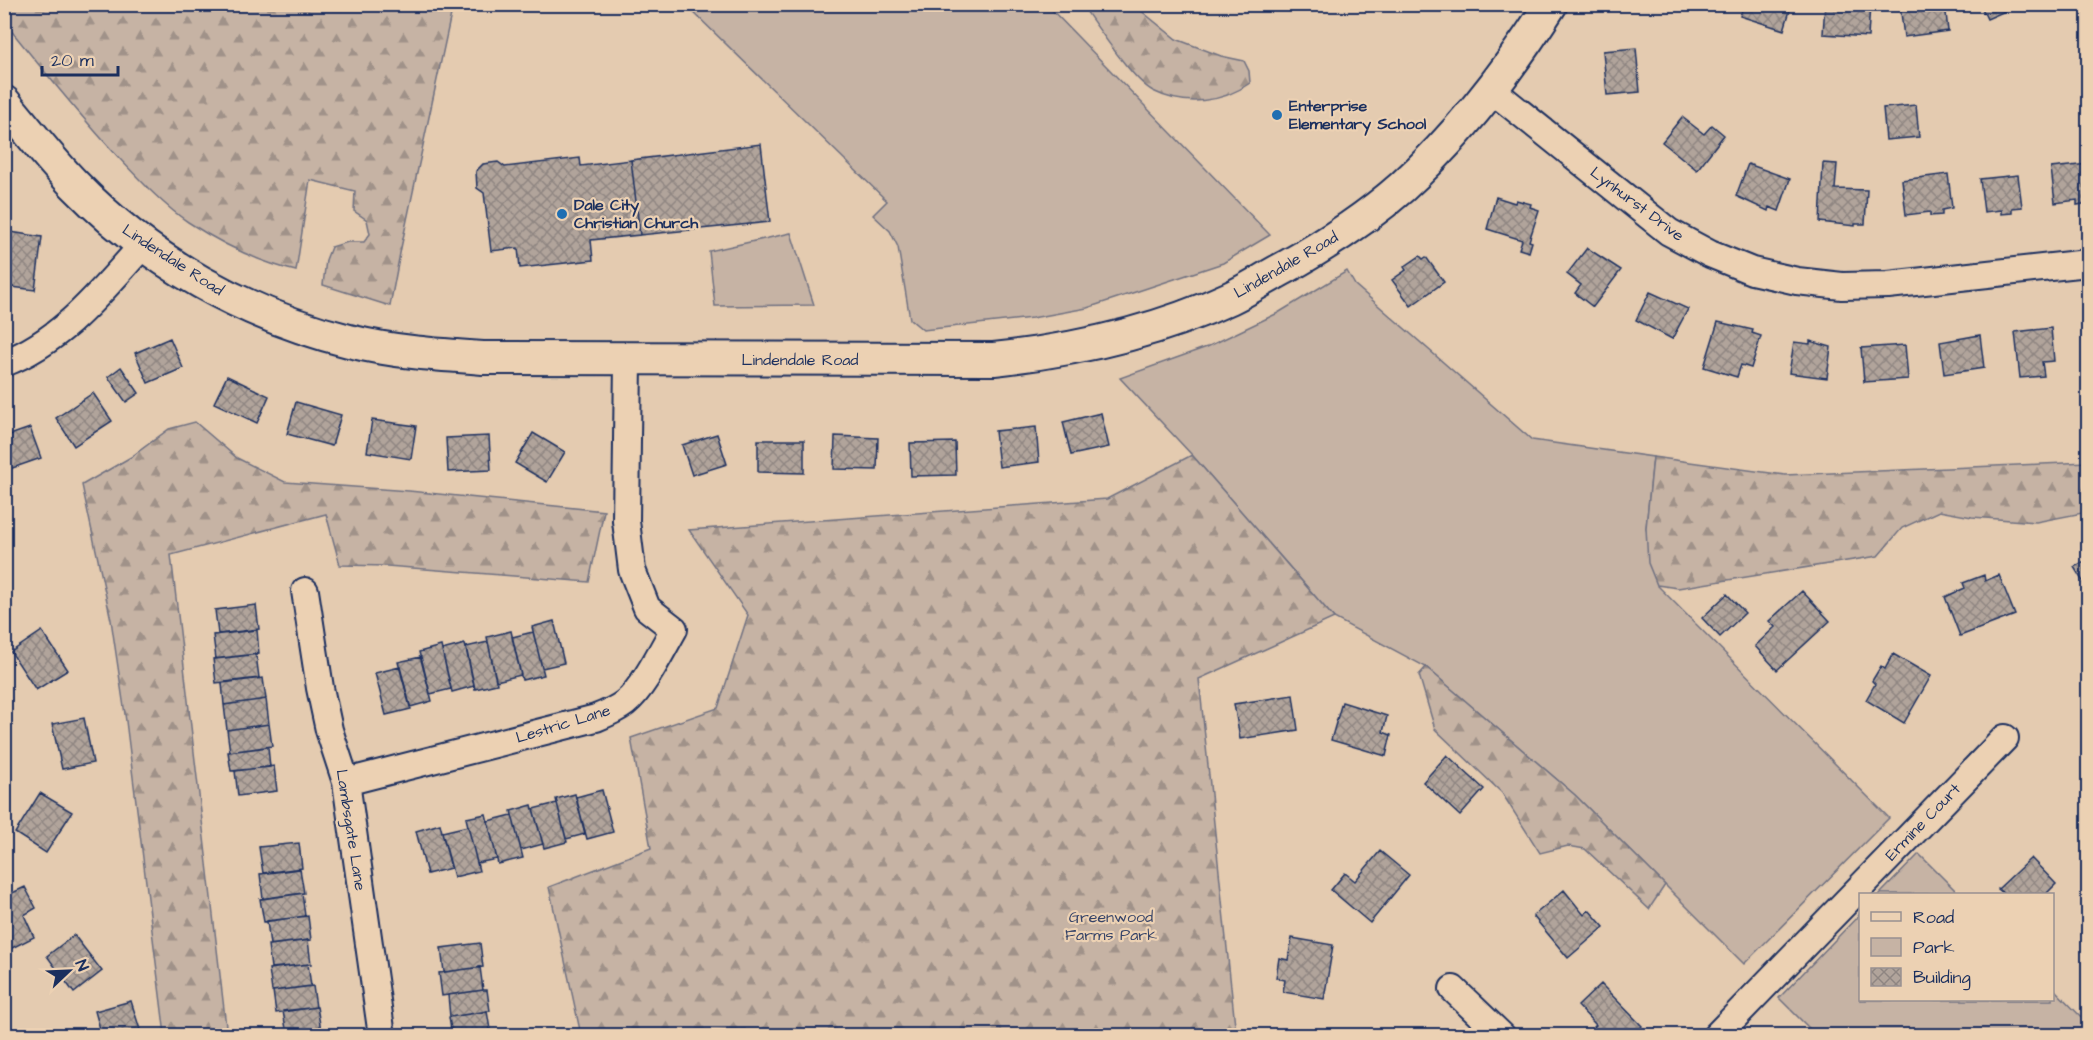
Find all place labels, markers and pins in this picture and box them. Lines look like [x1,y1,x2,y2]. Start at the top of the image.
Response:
place label: Enterprise Elementary School [1289,95,1427,136]
marker: Enterprise Elementary School [1270,108,1284,122]
place label: Dale City Christian Church [574,194,699,234]
marker: Dale City Christian Church [555,207,569,221]

